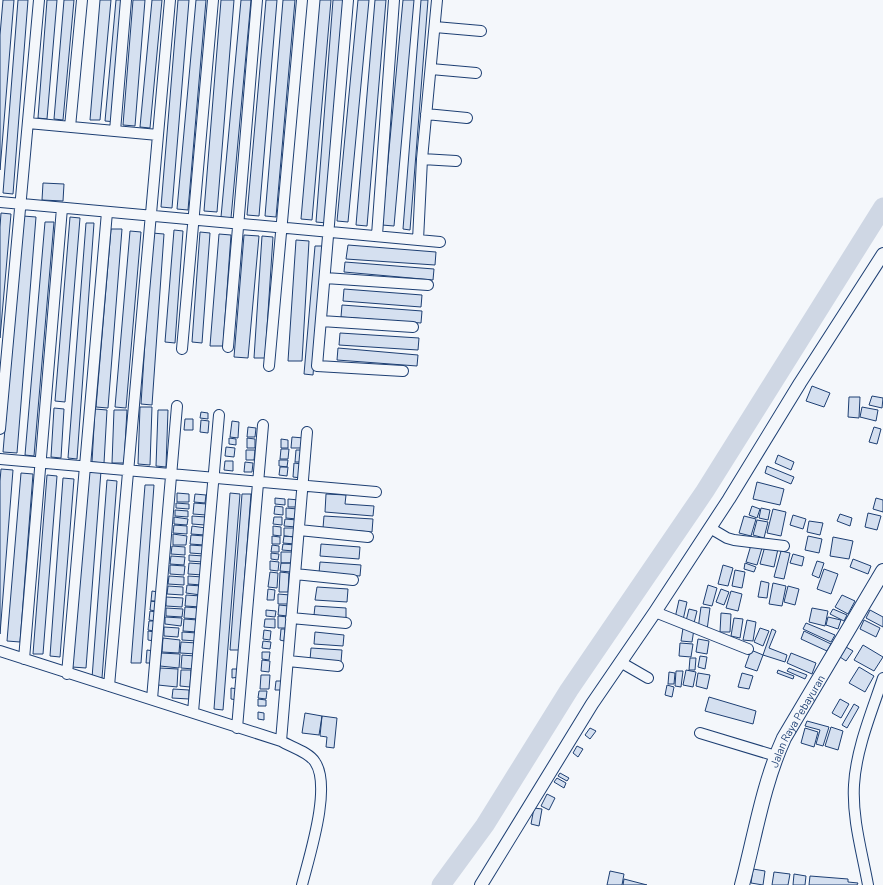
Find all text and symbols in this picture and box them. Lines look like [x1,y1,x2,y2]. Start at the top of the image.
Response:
street label: Jalan Raya Pebayuran [766,672,827,769]

